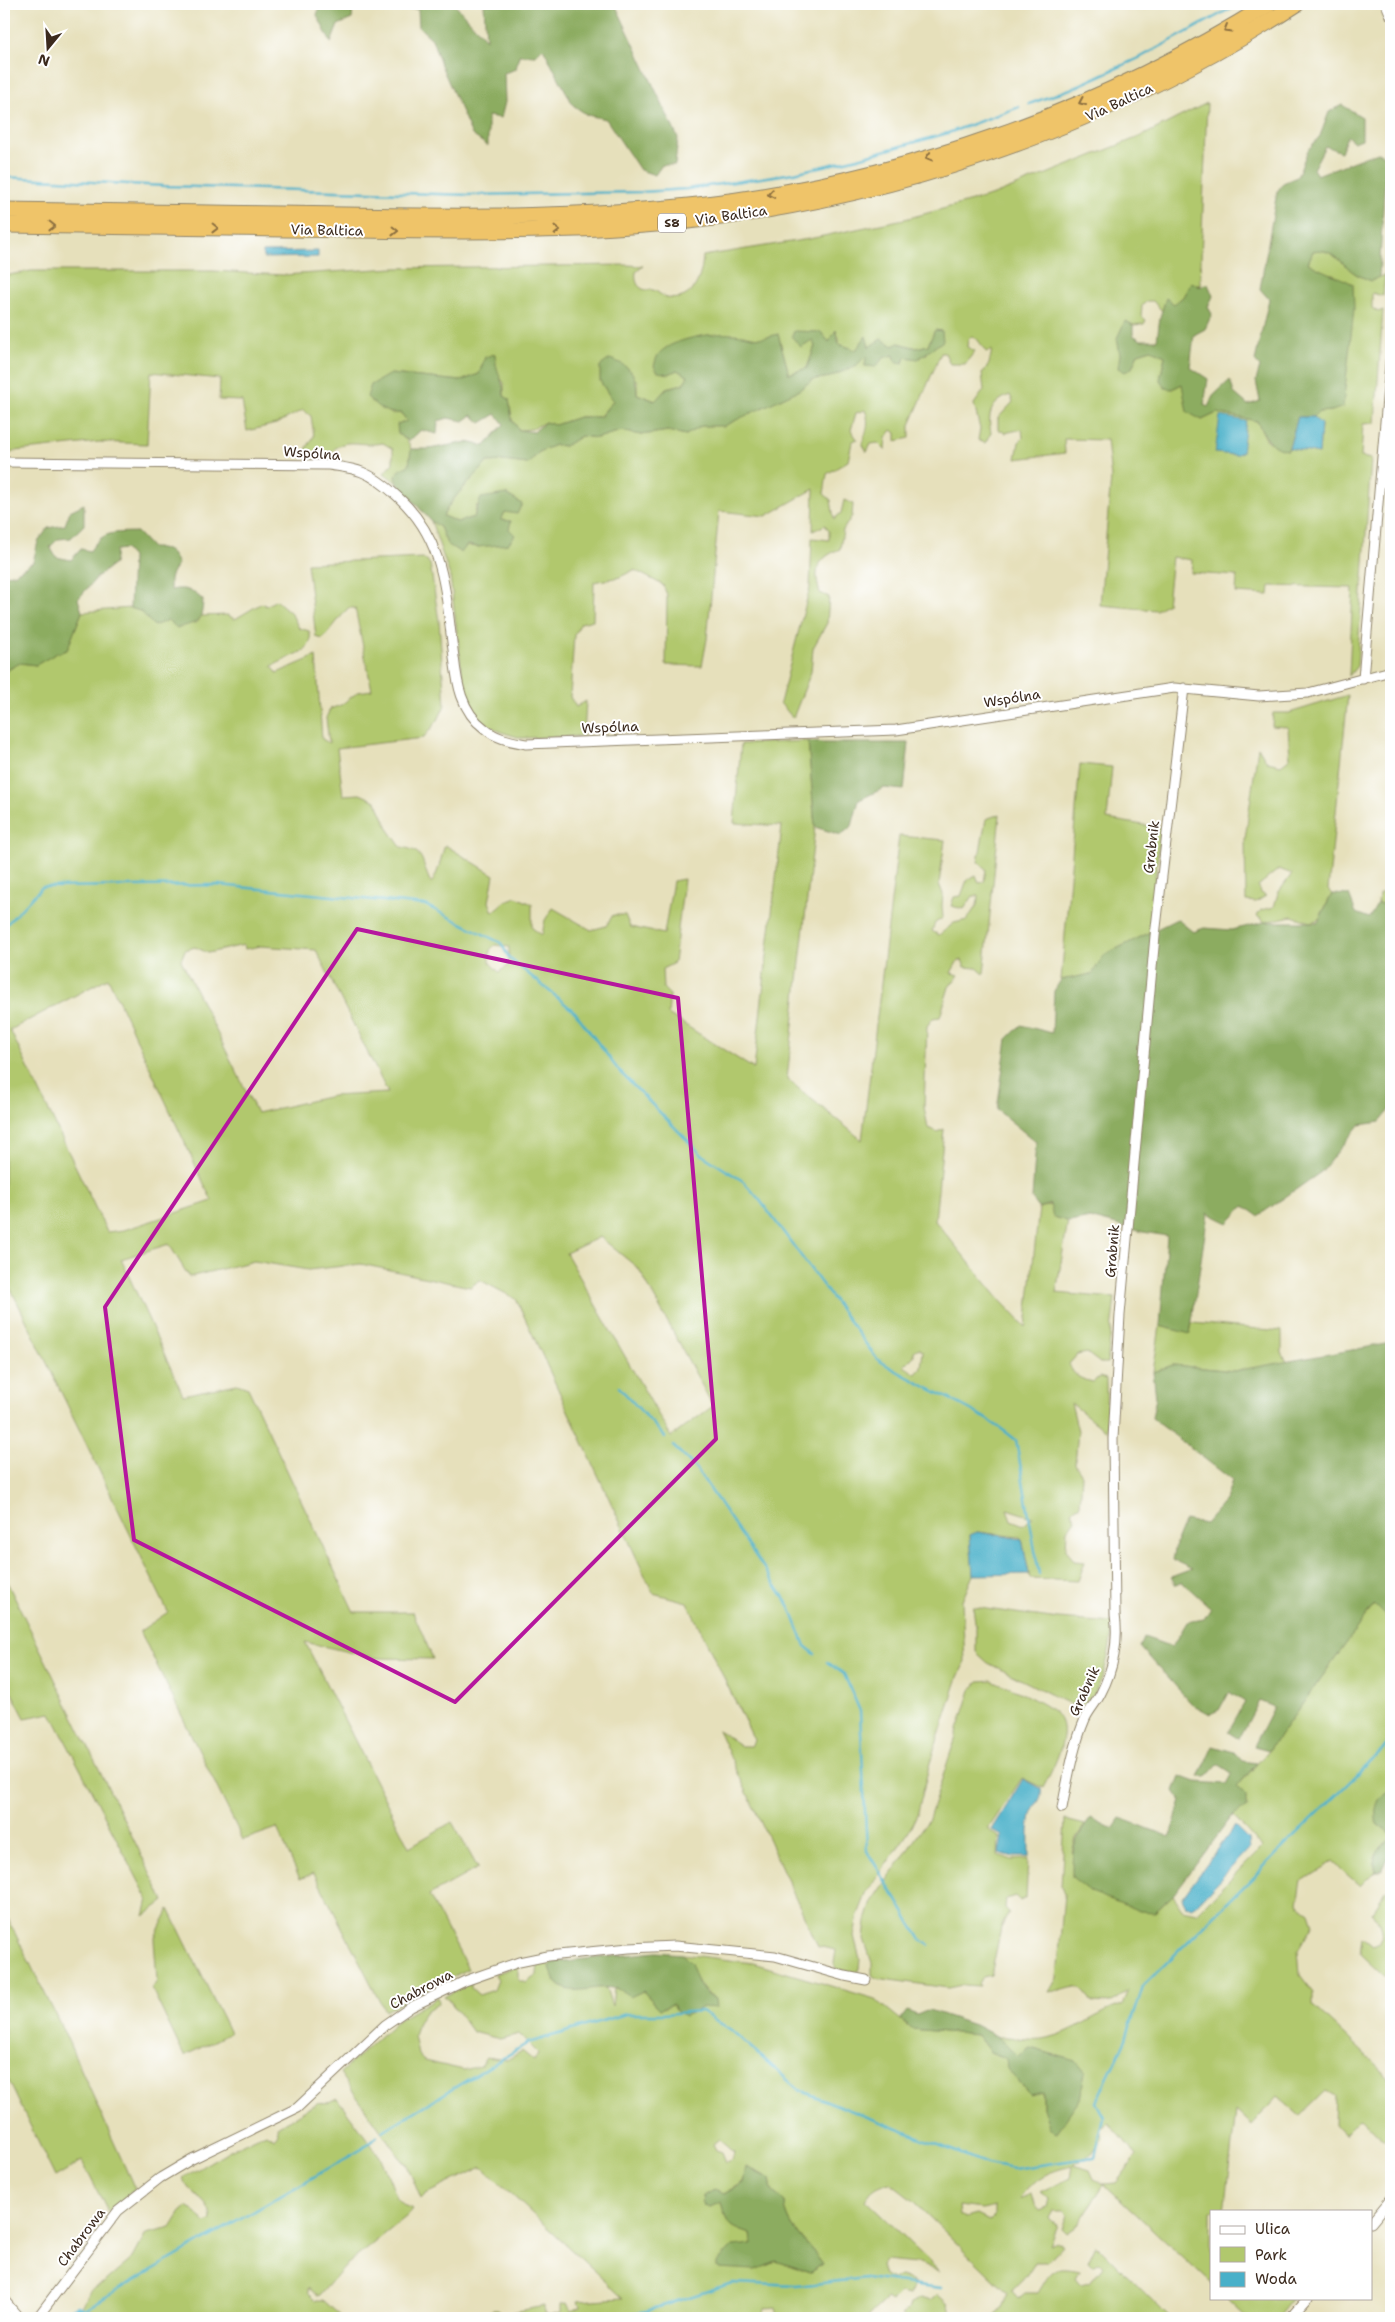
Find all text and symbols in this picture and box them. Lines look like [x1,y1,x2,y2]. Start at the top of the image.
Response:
north arrow [22,22,72,72]
one-way arrow [1223,23,1232,33]
text: N [36,50,52,71]
street label: Via Baltica [1082,78,1156,125]
one-way arrow [1078,95,1087,106]
one-way arrow [925,152,934,162]
one-way arrow [767,189,775,199]
street label: Via Baltica [694,201,768,229]
road number: S8 [658,214,686,232]
one-way arrow [49,220,57,231]
street label: Via Baltica [291,220,364,240]
one-way arrow [212,223,219,233]
one-way arrow [391,225,399,236]
one-way arrow [554,225,562,235]
street label: Wspólna [283,442,342,464]
street label: Wspólna [982,685,1042,711]
street label: Wspólna [581,717,639,737]
street label: Grabnik [1139,819,1163,875]
street label: Grabnik [1101,1224,1123,1278]
street label: Grabnik [1065,1663,1103,1719]
street label: Chabrowa [386,1965,456,2013]
street label: Chabrowa [53,2204,109,2270]
legend [1210,2210,1372,2300]
text: Ulica [1255,2219,1291,2239]
text: Park [1255,2245,1287,2265]
text: Woda [1255,2269,1297,2289]

